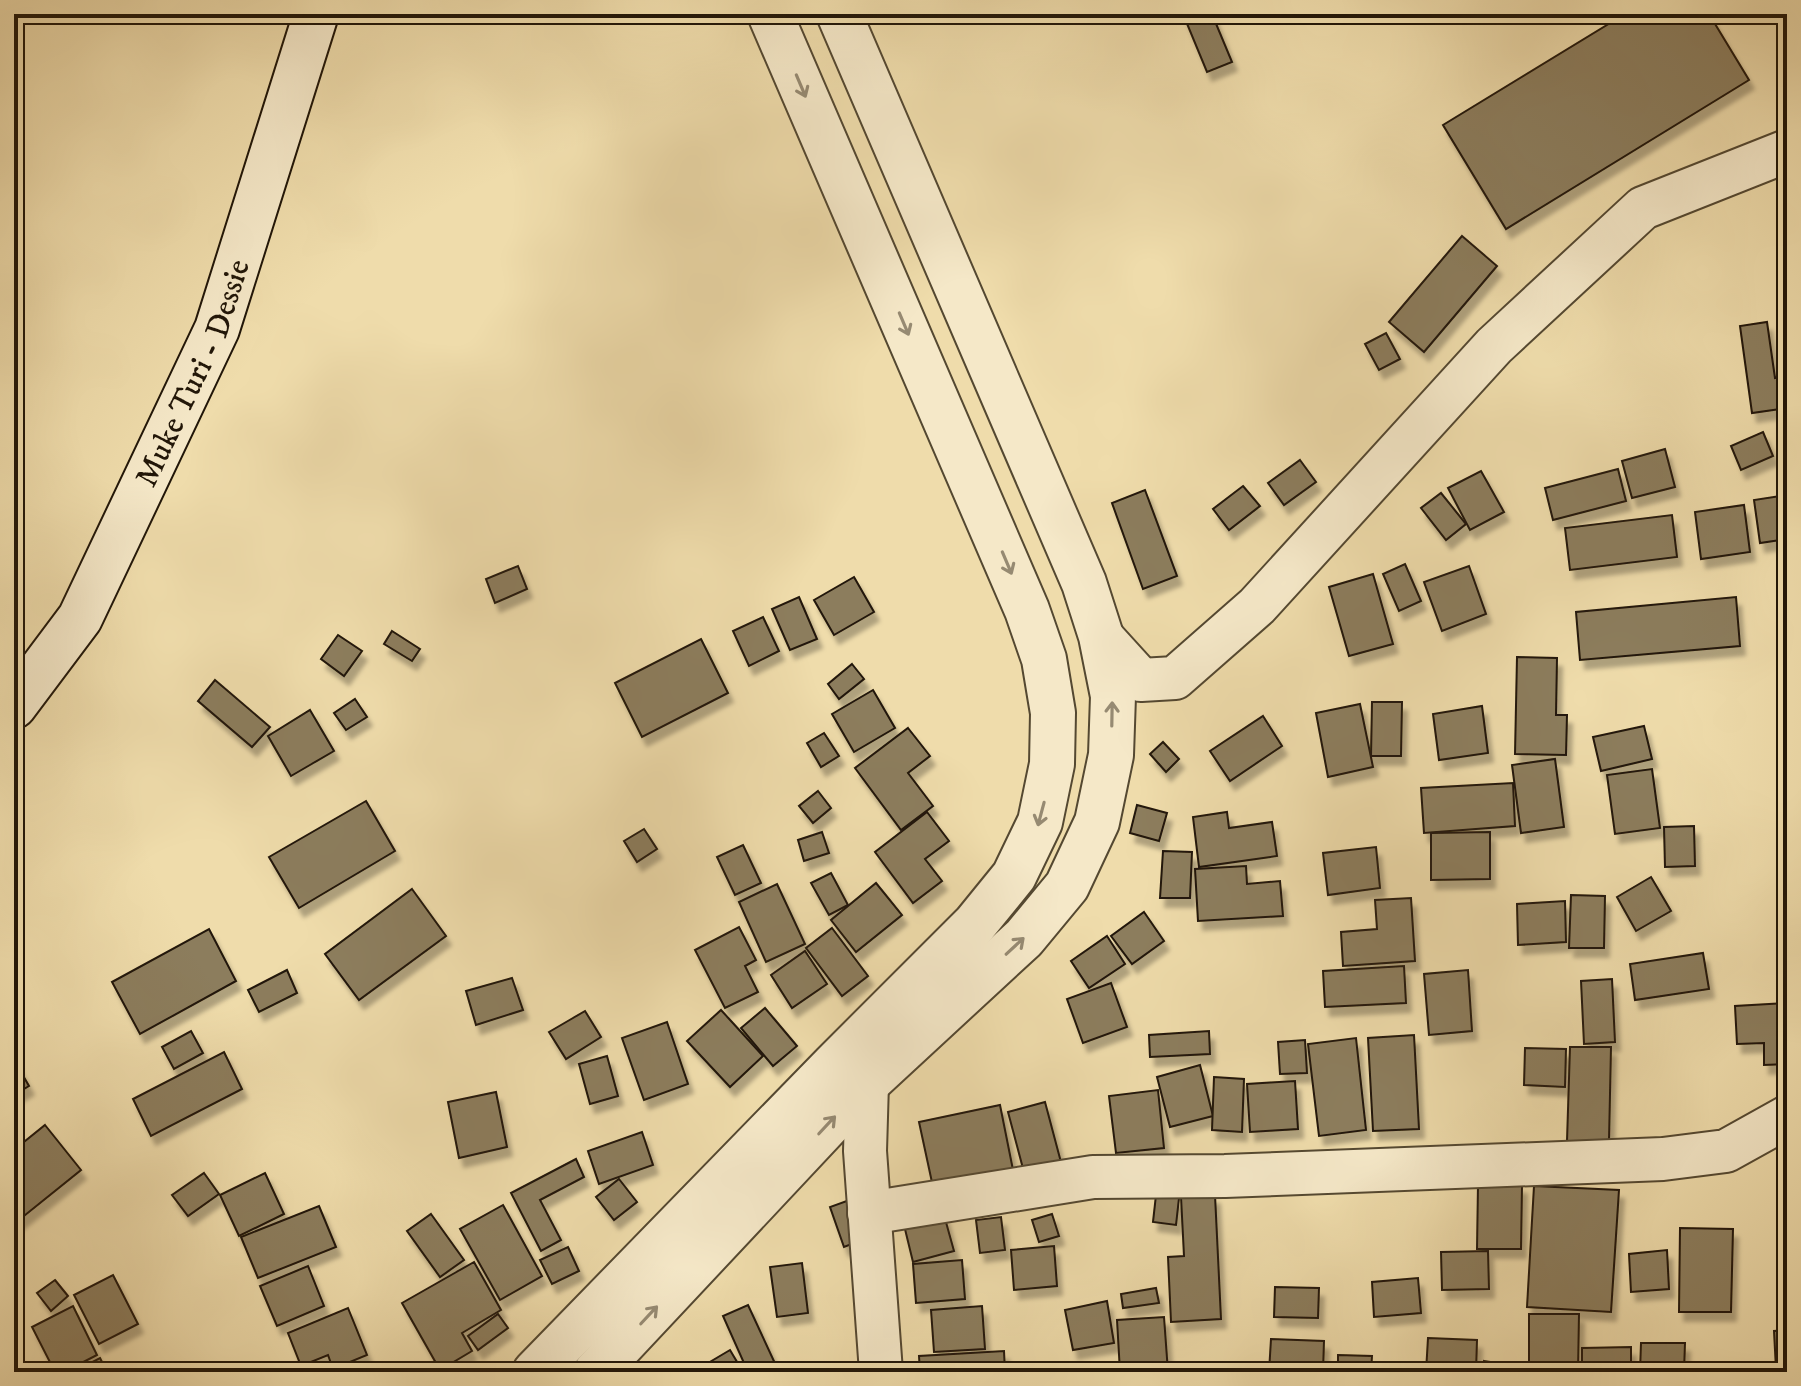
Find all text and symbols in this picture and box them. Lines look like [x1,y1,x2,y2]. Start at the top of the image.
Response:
one-way arrow [794,73,809,97]
street label: Muke Turi - Dessie [127,255,260,494]
one-way arrow [897,312,912,336]
one-way arrow [1000,550,1015,575]
one-way arrow [1104,701,1120,728]
one-way arrow [1032,801,1047,826]
one-way arrow [1005,937,1025,956]
one-way arrow [817,1115,836,1135]
one-way arrow [639,1306,658,1325]

